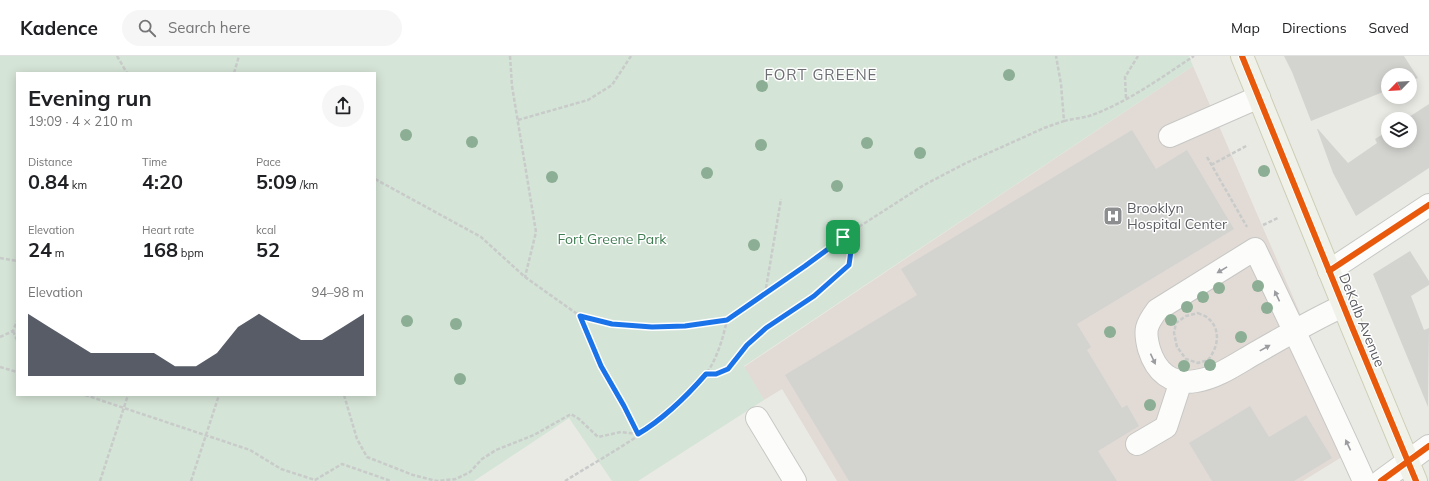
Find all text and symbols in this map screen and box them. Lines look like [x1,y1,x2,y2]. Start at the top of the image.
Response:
search box [122,10,402,46]
text: Kadence [20,16,98,40]
icon: search [136,17,158,39]
text: Search here [168,18,250,37]
text: Map [1231,19,1260,37]
text: Directions [1282,19,1347,37]
text: Saved [1369,19,1409,37]
district label: FORT GREENE [765,65,877,84]
north arrow [1381,68,1417,104]
map controls [1381,68,1417,148]
text: Evening run [28,84,152,112]
button: share [322,85,364,127]
button: layers [1381,112,1417,148]
text: 19:09 · 4 × 210 m [28,113,133,129]
text: Distance [28,155,72,169]
text: Time [142,155,167,169]
text: Pace [256,155,281,169]
text: 0.84 [28,169,69,194]
text: 4:20 [142,169,183,194]
text: 5:09 [256,169,297,194]
text: km [69,178,87,192]
text: /km [297,178,318,192]
place label: Brooklyn Hospital Center [1127,199,1228,233]
hospital icon: Brooklyn Hospital Center [1102,205,1124,227]
pin [826,220,860,254]
text: Elevation [28,223,75,237]
text: Heart rate [142,223,194,237]
text: kcal [256,223,276,237]
icon: arrive [832,226,854,248]
park label: Fort Greene Park [557,230,667,248]
text: 24 [28,237,52,262]
text: 168 [142,237,178,262]
text: 52 [256,237,280,262]
text: m [52,246,65,260]
text: bpm [178,246,204,260]
one-way arrow [1216,266,1228,273]
street label: DeKalb Avenue [1335,270,1389,370]
text: Elevation [28,284,83,300]
text: 94–98 m [311,284,364,300]
one-way arrow [1274,291,1280,302]
one-way arrow [1259,344,1271,351]
one-way arrow [1150,353,1156,365]
one-way arrow [1344,439,1350,451]

